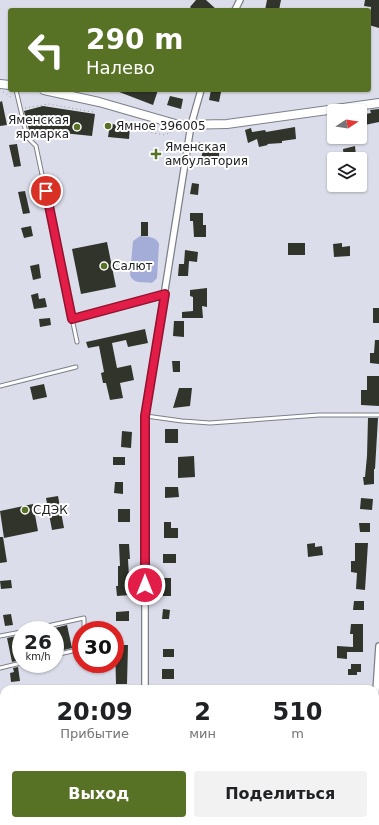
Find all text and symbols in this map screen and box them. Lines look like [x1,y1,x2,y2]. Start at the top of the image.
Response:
text: 290 m [86,23,183,56]
icon: left [20,24,72,76]
text: Налево [86,57,155,78]
north arrow [327,104,367,144]
map controls [327,104,367,192]
place label: Яменская ярмарка [8,113,69,141]
place label: Ямное 396005 [116,119,206,133]
marker: Ямное 396005 [103,121,113,131]
marker: Яменская ярмарка [72,122,82,132]
place label: Яменская амбулатория [165,140,248,168]
marker: Яменская амбулатория [150,148,162,160]
button: layers [327,152,367,192]
pin [29,174,63,208]
icon: arrive [35,180,57,202]
place label: Салют [112,259,153,273]
marker: Салют [99,261,109,271]
place label: СДЭК [33,503,68,517]
marker: СДЭК [20,505,30,515]
position arrow [124,564,166,606]
speed limit sign: 30 [72,621,124,673]
text: 26 [24,630,52,654]
text: km/h [25,651,51,662]
text: 20:09 [56,698,133,726]
text: 2 [194,698,211,726]
text: 510 [272,698,323,726]
text: Прибытие [60,726,129,741]
text: мин [189,726,216,741]
text: m [291,726,304,741]
button: Выход [12,771,186,817]
button: Поделиться [194,771,367,817]

